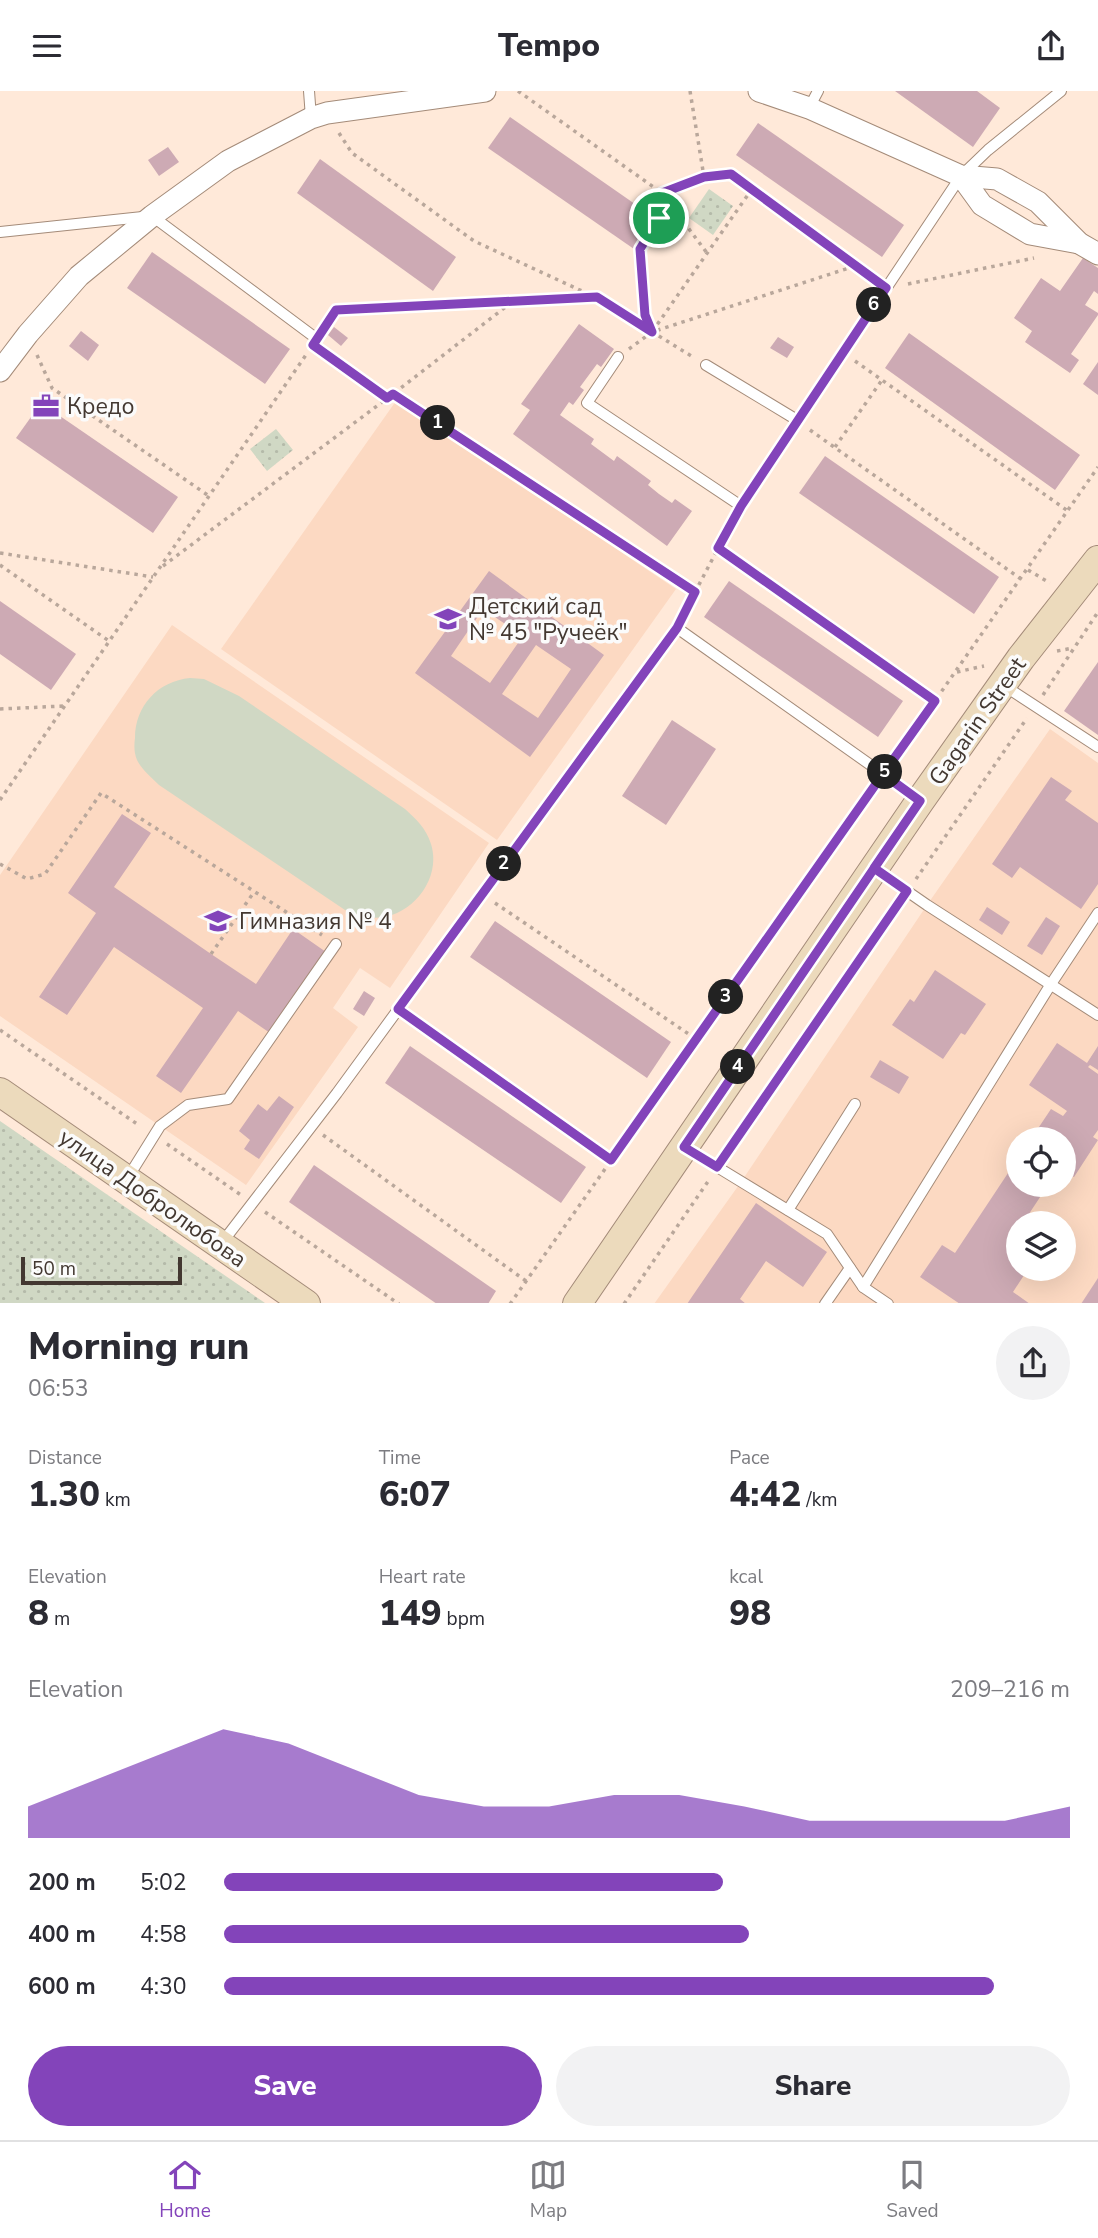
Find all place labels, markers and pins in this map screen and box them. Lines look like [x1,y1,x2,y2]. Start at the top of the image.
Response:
pin [629,188,689,248]
pin: 6 [856,287,892,323]
office icon: Кредо [31,391,61,421]
place label: Кредо [67,391,134,422]
pin: 1 [420,405,456,441]
place label: Детский сад № 45 "Ручеёк" [469,591,628,648]
school or university icon: Детский сад № 45 "Ручеёк" [433,604,463,634]
pin: 5 [868,755,903,789]
pin: 2 [486,847,522,881]
school or university icon: Гимназия № 4 [203,906,233,936]
place label: Гимназия № 4 [239,906,392,937]
pin: 3 [708,979,744,1014]
pin: 4 [720,1049,756,1084]

